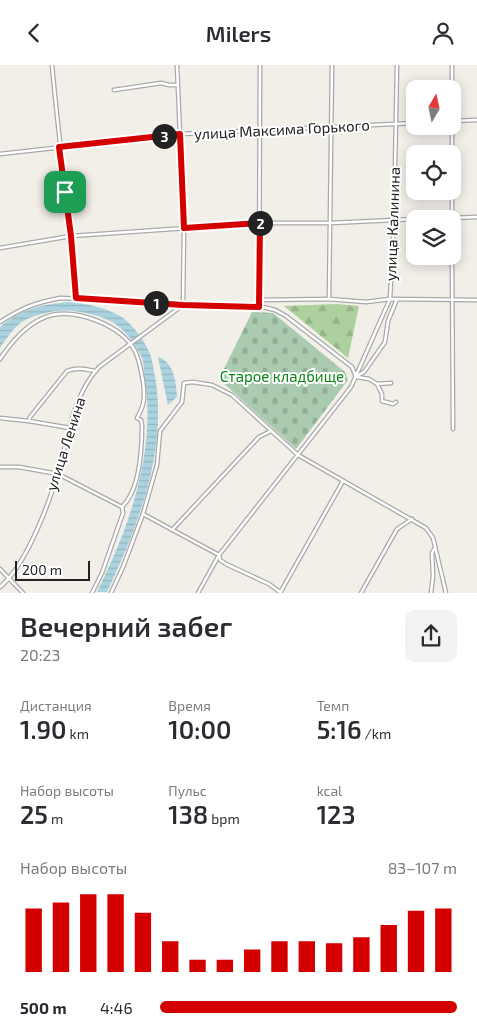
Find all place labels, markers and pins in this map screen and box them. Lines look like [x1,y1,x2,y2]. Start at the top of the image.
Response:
pin: 3 [152,123,176,149]
pin [44,171,86,213]
pin: 2 [248,211,272,235]
pin: 1 [144,291,168,315]

